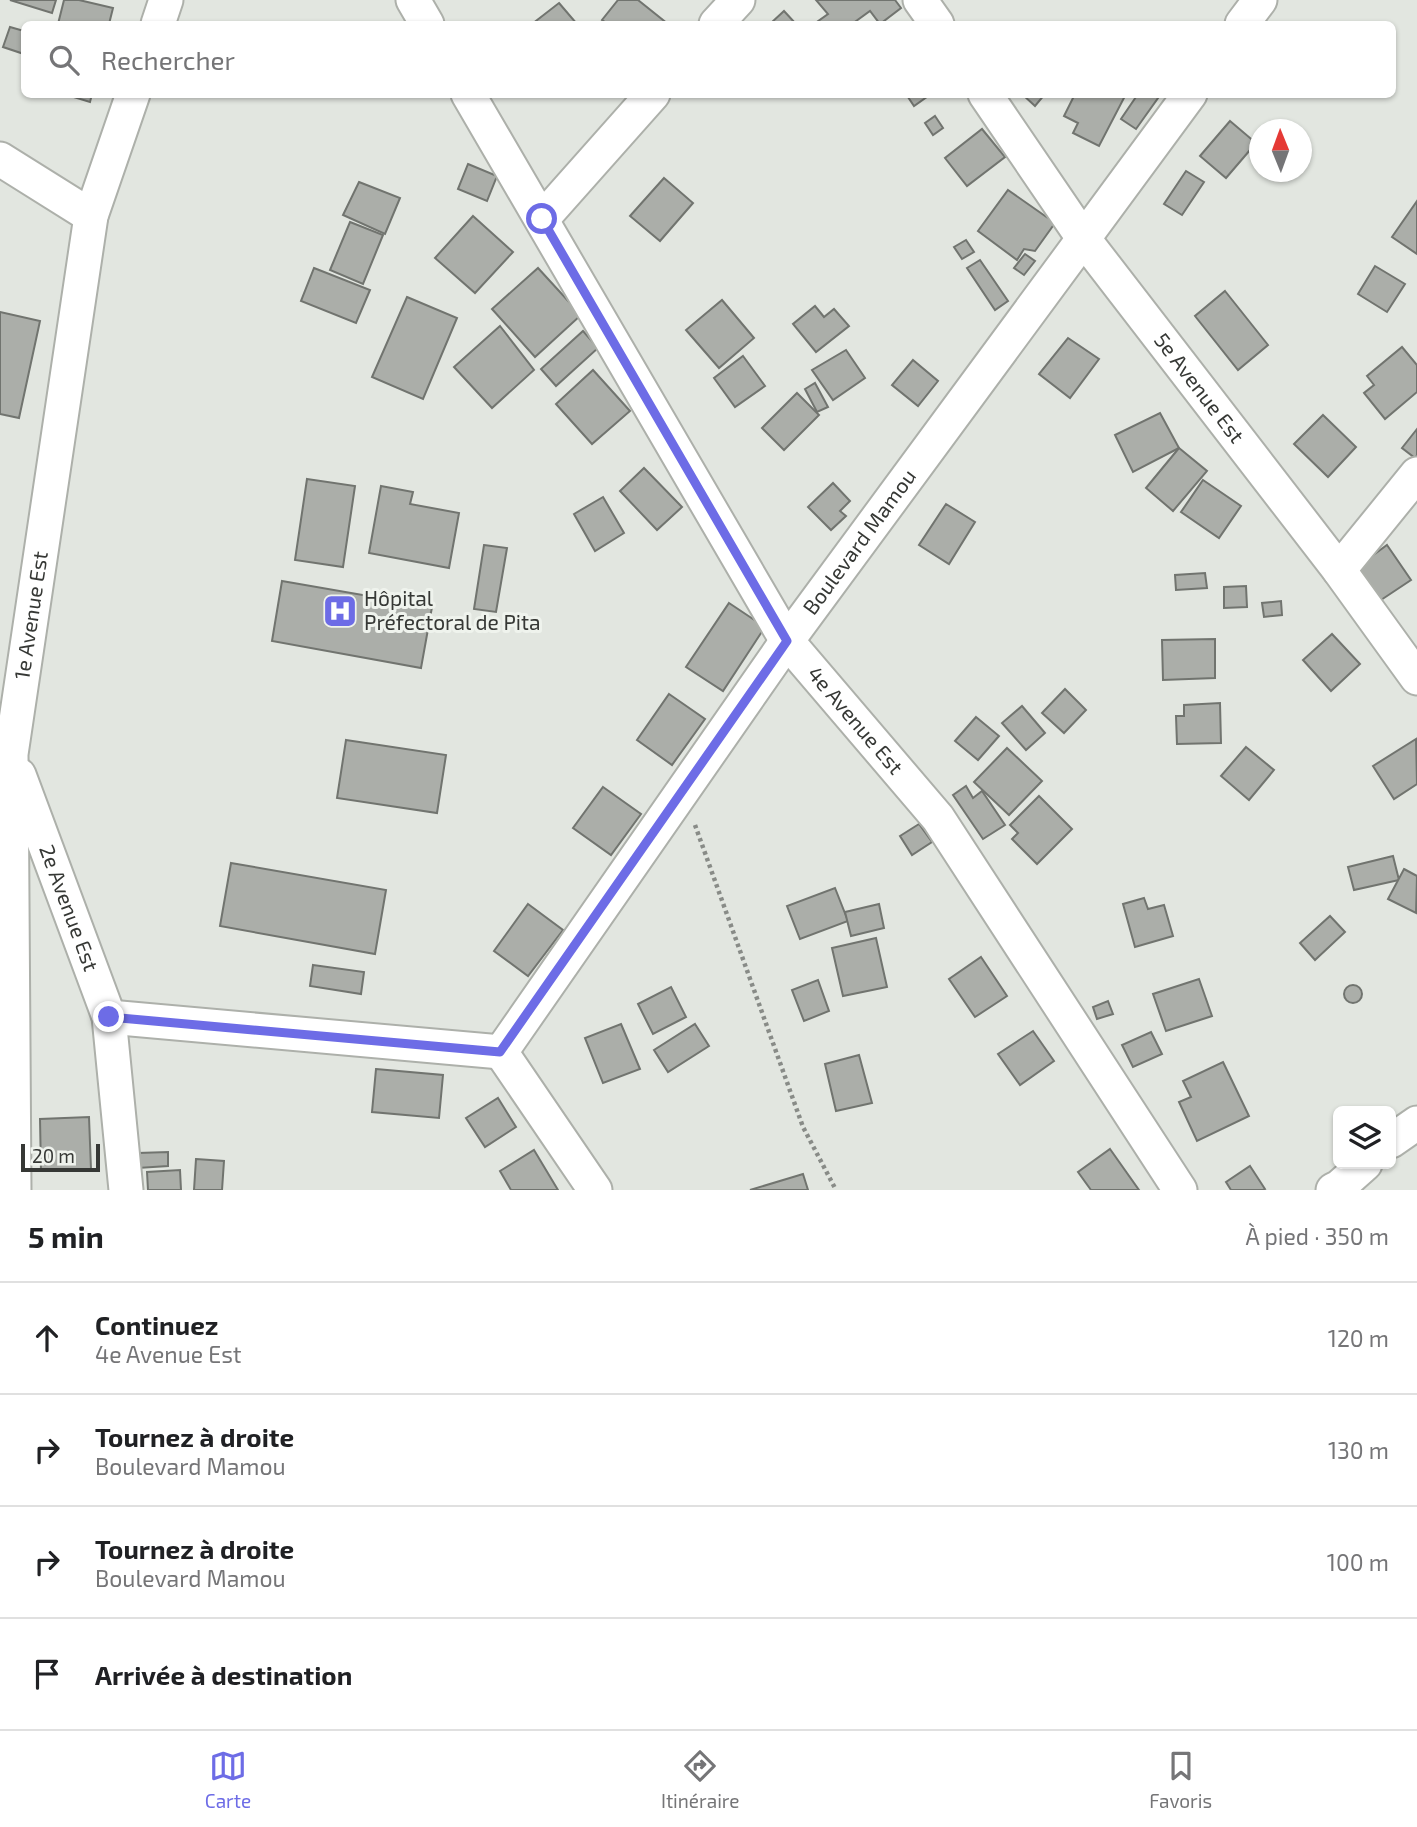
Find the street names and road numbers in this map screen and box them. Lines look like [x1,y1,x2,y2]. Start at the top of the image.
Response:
street label: 5e Avenue Est [1150,327,1250,447]
street label: Boulevard Mamou [797,464,920,619]
street label: 1e Avenue Est [8,549,52,681]
street label: 4e Avenue Est [803,661,909,779]
street label: 2e Avenue Est [35,841,105,974]

